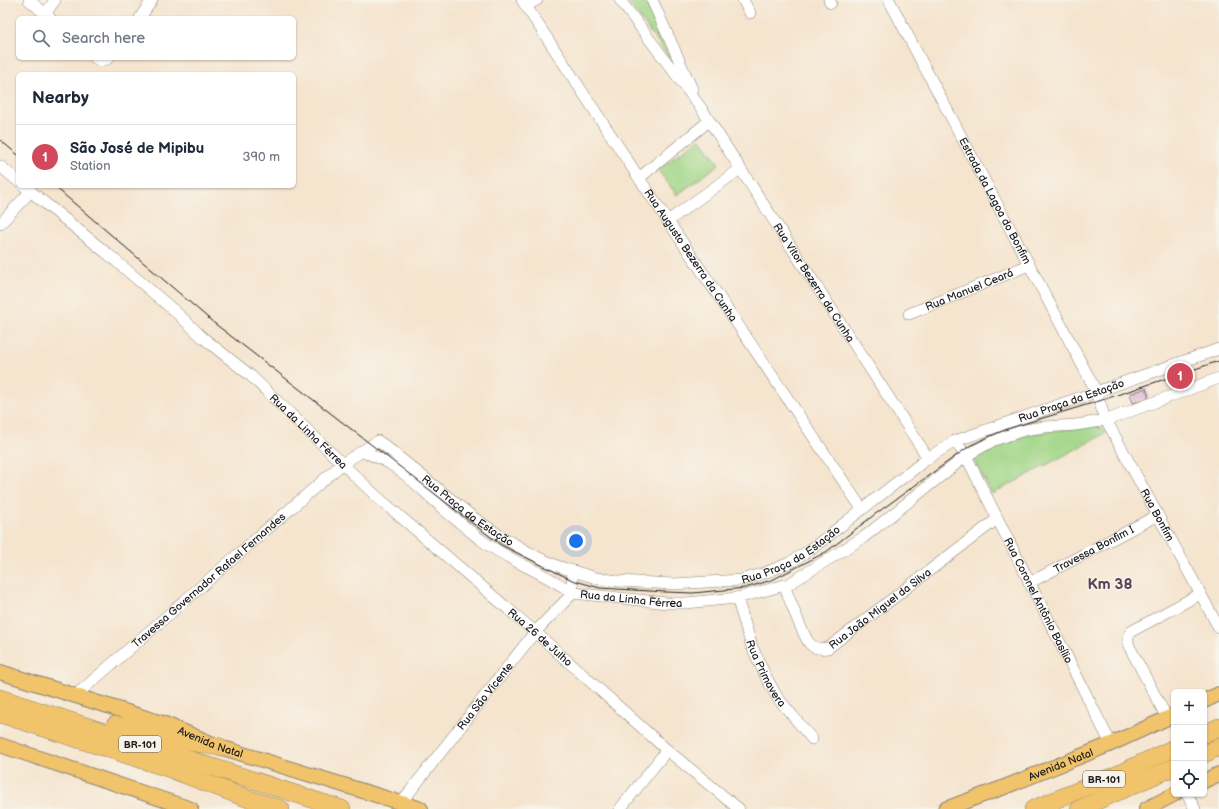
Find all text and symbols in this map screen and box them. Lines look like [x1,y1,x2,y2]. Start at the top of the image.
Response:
search box [16,16,296,60]
icon: search [30,27,52,49]
text: Search here [62,29,145,48]
text: Nearby [32,88,89,108]
street label: Estrada da Lagoa do Bonfim [956,135,1034,266]
text: São José de Mipibu [70,139,204,158]
text: 1 [42,149,48,165]
text: 390 m [243,149,280,165]
text: Station [70,158,111,174]
street label: Rua Augusto Bezerra da Cunha [641,187,740,324]
street label: Rua Vitor Bezerra da Cunha [770,221,857,345]
street label: Rua Manuel Ceará [923,266,1015,314]
pin: 1 [1167,361,1193,391]
street label: Rua Praça da Estação [1017,377,1126,425]
street label: Rua da Linha Férrea [267,391,350,472]
street label: Rua Praça da Estação [419,472,516,549]
street label: Rua Bonfim [1138,487,1177,543]
street label: Travessa Governador Rafael Fernandes [130,510,289,650]
street label: Rua Praça da Estação [740,523,843,587]
street label: Travessa Bonfim I [1052,523,1137,576]
your location [566,531,586,551]
street label: Rua Coronel Antônio Basílio [1001,535,1075,665]
street label: Rua João Miguel da Silva [827,566,934,652]
district label: Km 38 [1088,575,1132,594]
street label: Rua da Linha Férrea [579,588,682,610]
street label: Rua 26 de Julho [505,606,575,669]
street label: Rua Primavera [743,638,788,710]
street label: Rua São Vicente [455,659,516,733]
map controls [1171,689,1207,797]
button: + [1171,689,1207,725]
street label: Avenida Natal [176,724,244,761]
button: − [1171,725,1207,761]
road number: BR-101 [119,736,161,752]
street label: Avenida Natal [1027,746,1095,784]
button: locate [1171,761,1207,797]
road number: BR-101 [1083,771,1125,787]

